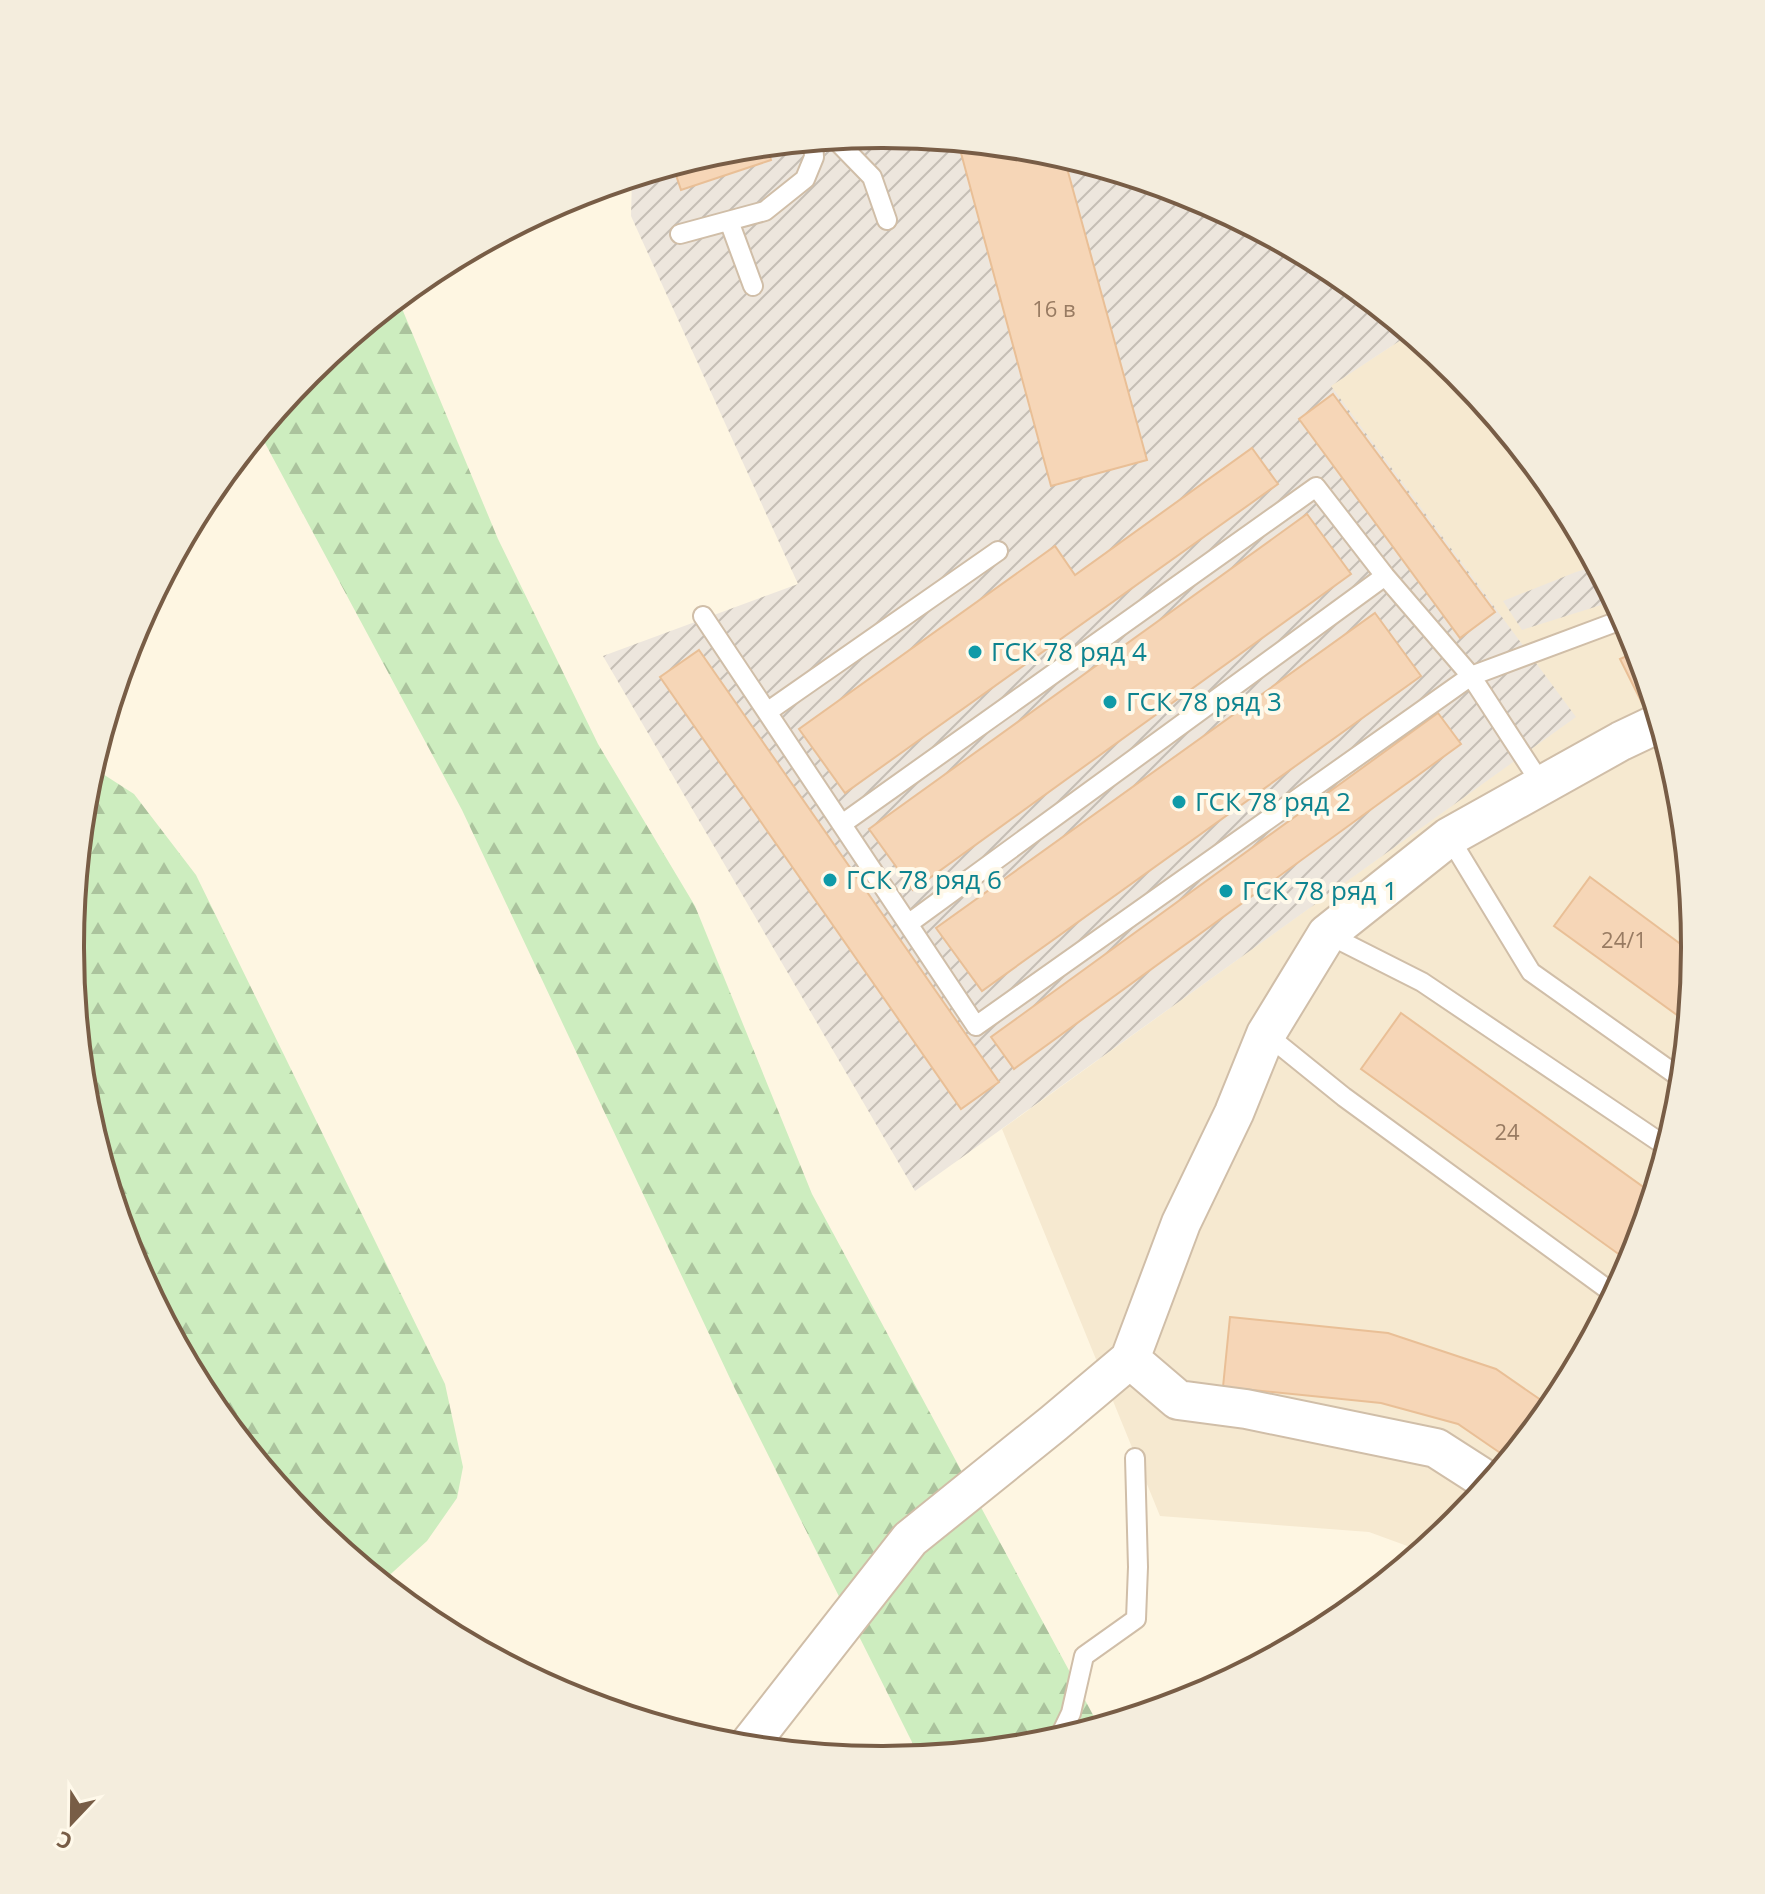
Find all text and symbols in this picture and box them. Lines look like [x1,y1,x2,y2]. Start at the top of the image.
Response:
house number: 16 в [1032,293,1076,323]
place label: ГСК 78 ряд 4 [991,633,1147,669]
marker: ГСК 78 ряд 4 [966,643,984,661]
place label: ГСК 78 ряд 3 [1126,683,1282,719]
marker: ГСК 78 ряд 3 [1101,693,1119,711]
place label: ГСК 78 ряд 2 [1195,783,1351,819]
marker: ГСК 78 ряд 2 [1170,793,1188,811]
place label: ГСК 78 ряд 6 [846,861,1002,897]
marker: ГСК 78 ряд 6 [821,871,839,889]
place label: ГСК 78 ряд 1 [1242,872,1398,908]
marker: ГСК 78 ряд 1 [1217,882,1235,900]
house number: 24/1 [1601,924,1647,954]
house number: 24 [1494,1116,1520,1146]
north arrow [32,1782,112,1862]
text: С [52,1825,76,1858]

